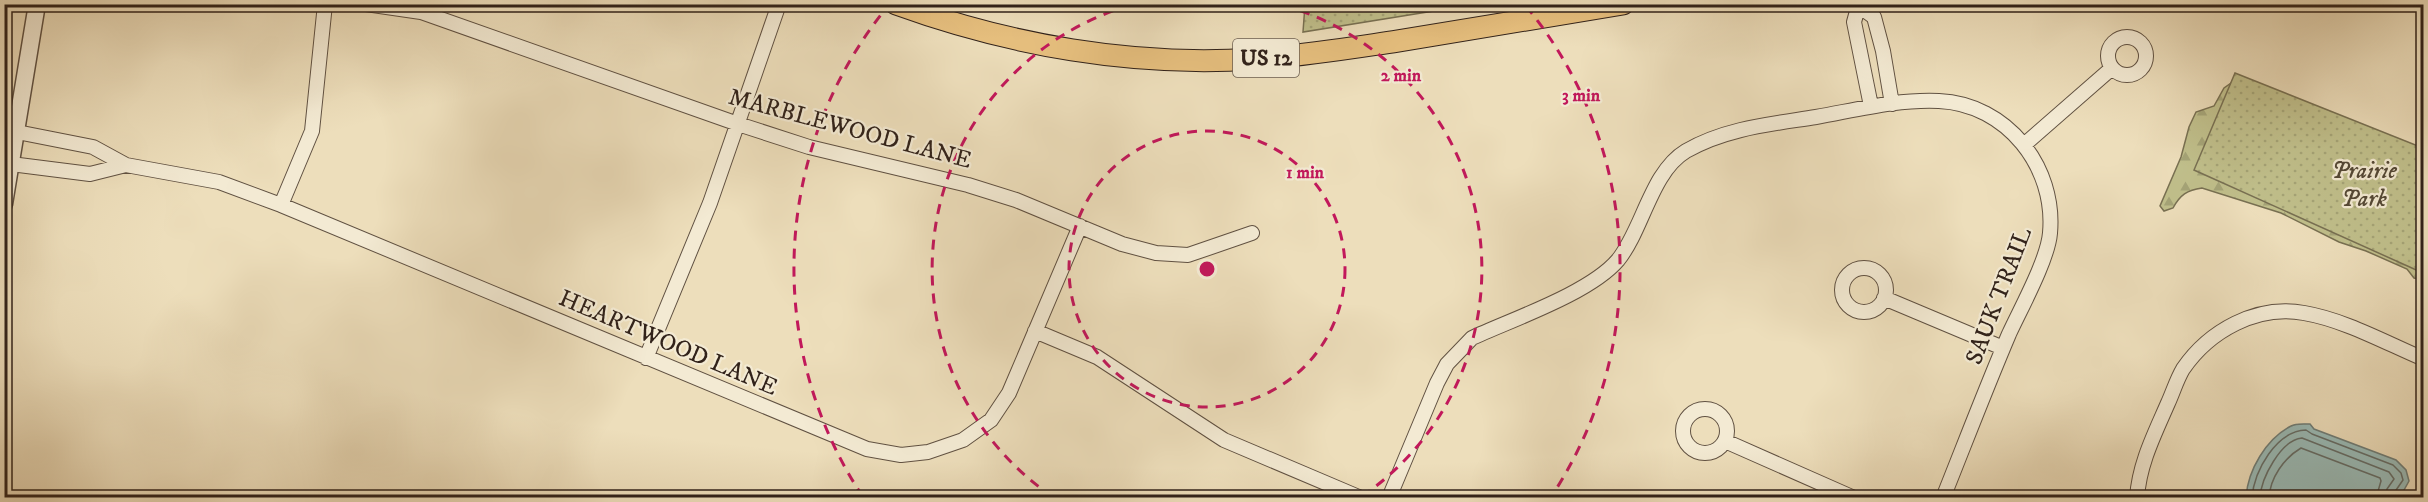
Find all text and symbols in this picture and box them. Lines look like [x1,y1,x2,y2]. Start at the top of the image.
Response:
road number: US 12 [1233,39,1299,77]
text: 2 min [1381,65,1422,87]
street label: MARBLEWOOD LANE [725,82,975,176]
text: 3 min [1562,85,1601,107]
park label: Prairie Park [2331,156,2397,214]
text: 1 min [1286,162,1325,184]
street label: SAUK TRAIL [1959,223,2039,369]
centre of rings [1197,259,1217,279]
street label: HEARTWOOD LANE [554,283,782,403]

